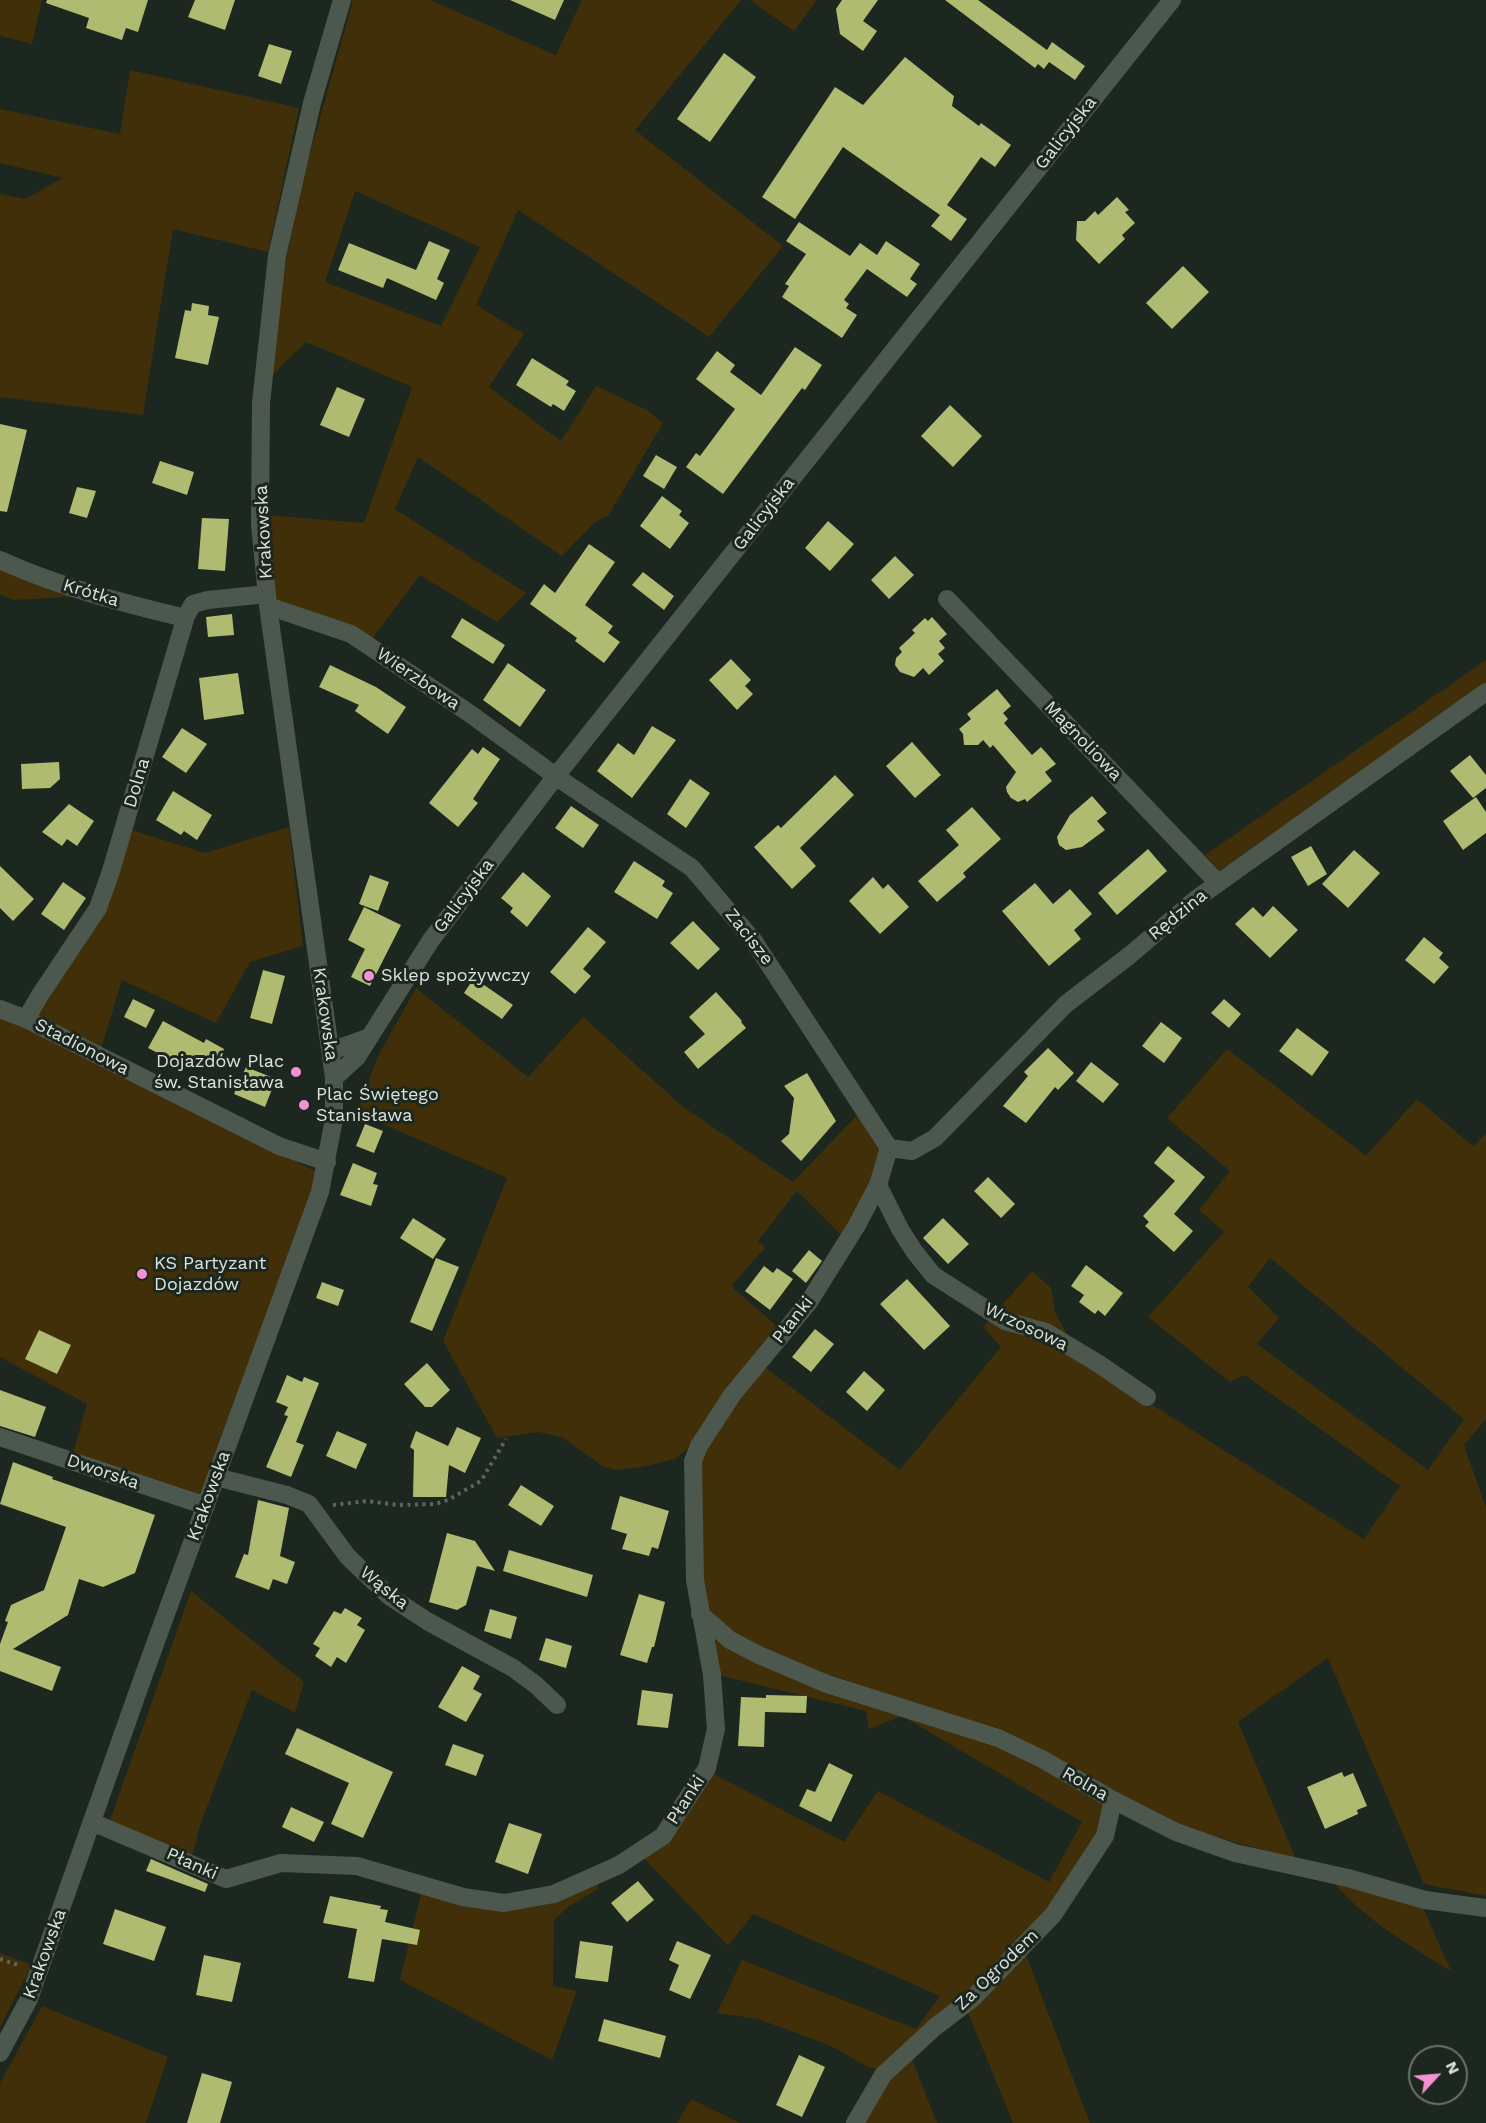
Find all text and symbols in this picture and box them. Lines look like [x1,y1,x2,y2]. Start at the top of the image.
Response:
street label: Galicyjska [1031,92,1101,174]
street label: Galicyjska [729,473,799,555]
street label: Krakowska [251,484,277,580]
street label: Krótka [60,574,122,612]
street label: Wierzbowa [372,643,464,715]
street label: Magnoliowa [1040,697,1126,785]
street label: Dolna [119,756,155,810]
street label: Galicyjska [429,855,499,937]
street label: Rędzina [1144,885,1212,945]
street label: Zacisze [720,904,778,970]
place label: Sklep spożywczy [381,965,530,987]
street label: Krakowska [308,966,342,1062]
marker: Sklep spożywczy [362,969,376,983]
street label: Stadionowa [31,1014,133,1080]
place label: Dojazdów Plac św. Stanisława [154,1051,284,1094]
marker: Dojazdów Plac św. Stanisława [289,1065,303,1079]
place label: Plac Świętego Stanisława [316,1084,439,1126]
marker: Plac Świętego Stanisława [297,1098,311,1112]
place label: KS Partyzant Dojazdów [154,1253,266,1296]
marker: KS Partyzant Dojazdów [135,1267,149,1281]
street label: Płanki [768,1292,818,1348]
street label: Wrzosowa [981,1298,1071,1356]
street label: Krakowska [183,1448,235,1544]
street label: Dworska [64,1450,142,1494]
street label: Wąska [355,1562,413,1614]
street label: Rolna [1058,1762,1112,1806]
street label: Płanki [662,1772,710,1828]
street label: Płanki [163,1843,221,1885]
street label: Krakowska [19,1906,71,2002]
street label: Za Ogrodem [951,1925,1043,2015]
north arrow [1408,2045,1468,2105]
text: N [1442,2058,1464,2077]

